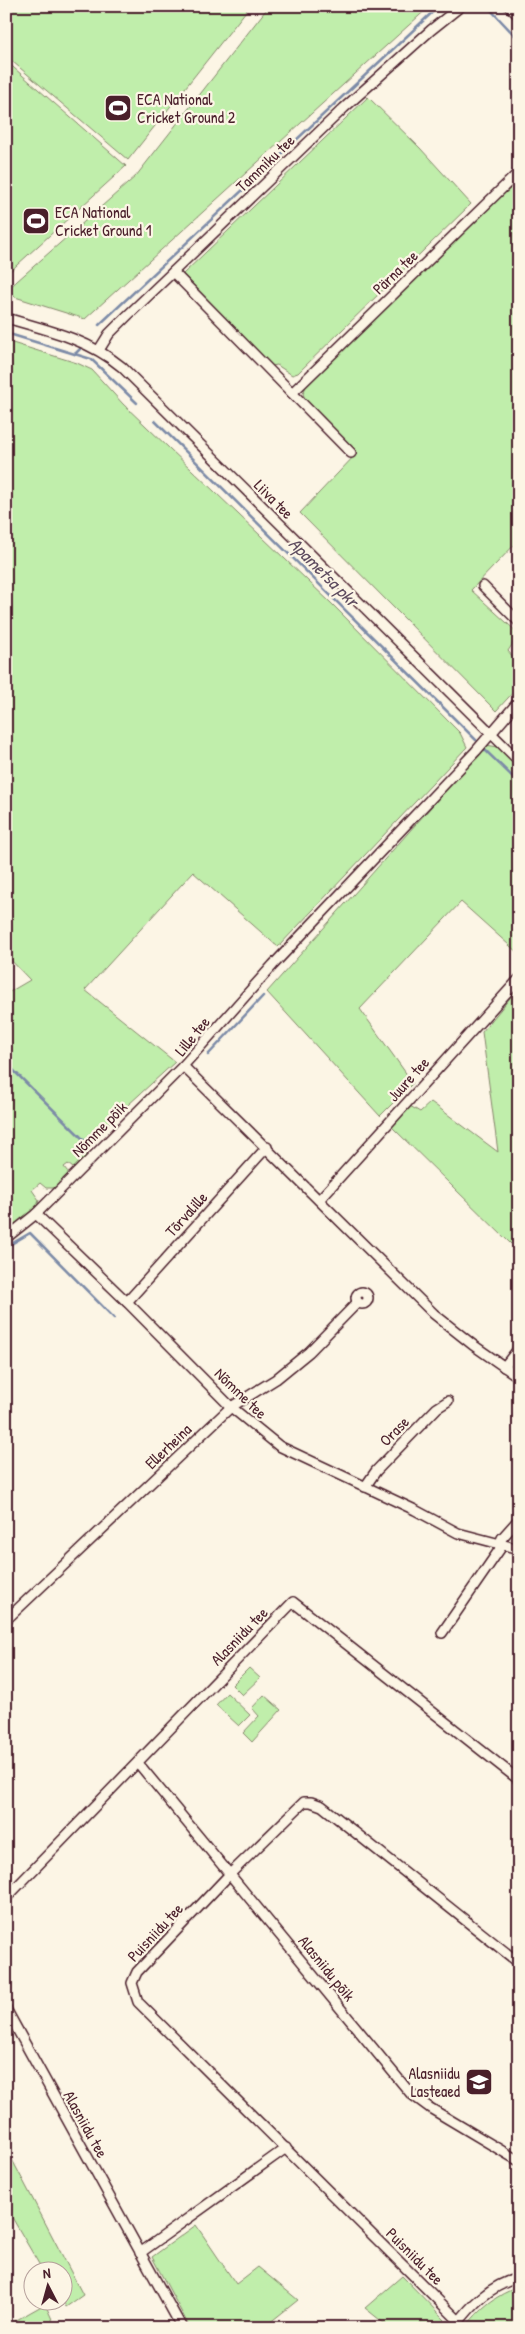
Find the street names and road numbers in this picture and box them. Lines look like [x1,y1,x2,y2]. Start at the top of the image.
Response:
street label: Tammiku tee [231,129,300,197]
street label: Pärna tee [367,244,423,299]
street label: Liiva tee [249,474,299,524]
street label: Lille tee [169,1011,215,1060]
street label: Juure tee [382,1051,434,1106]
street label: Nõmme põik [66,1096,132,1162]
street label: Tõrvalille [160,1186,213,1241]
street label: Nõmme tee [210,1363,272,1424]
street label: Orase [374,1411,414,1451]
street label: Ellerheina [140,1418,196,1474]
street label: Alasniidu tee [206,1601,273,1670]
street label: Puisniidu tee [122,1897,188,1966]
street label: Alasniidu põik [294,1930,361,2006]
street label: Alasniidu tee [59,2087,114,2162]
street label: Puisniidu tee [381,2222,449,2290]

